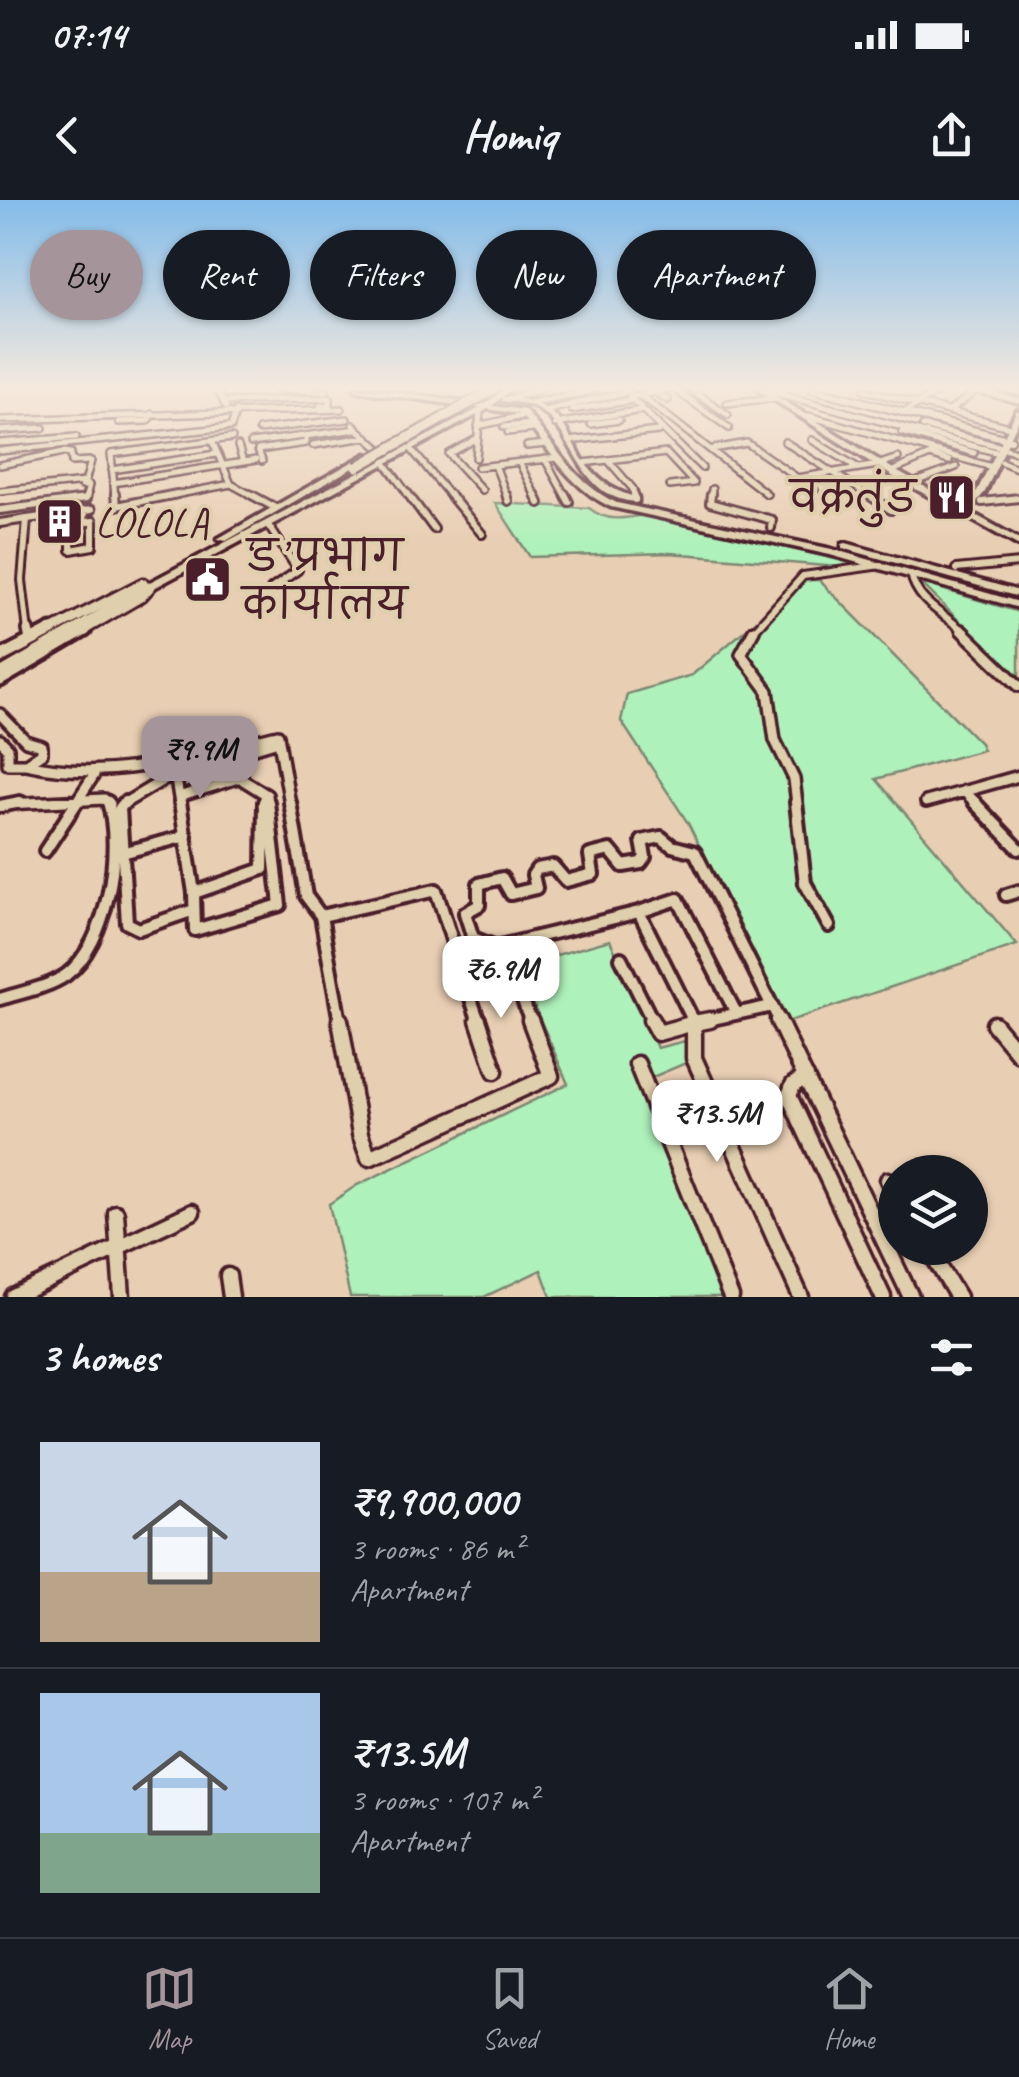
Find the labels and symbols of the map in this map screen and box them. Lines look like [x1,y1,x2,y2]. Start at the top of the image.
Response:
place label: वक्रतुंड [788,468,918,528]
restaurant icon: वक्रतुंड [925,471,977,523]
building icon: LOLOLA [34,496,86,548]
place label: LOLOLA [95,496,209,549]
place label: ‘ड’ प्रभाग कार्यालय [240,530,410,631]
public building icon: ‘ड’ प्रभाग कार्यालय [181,554,233,606]
pin: ₹9.9M [130,716,270,801]
pin: ₹6.9M [431,936,571,1021]
pin: ₹13.5M [636,1080,798,1165]

